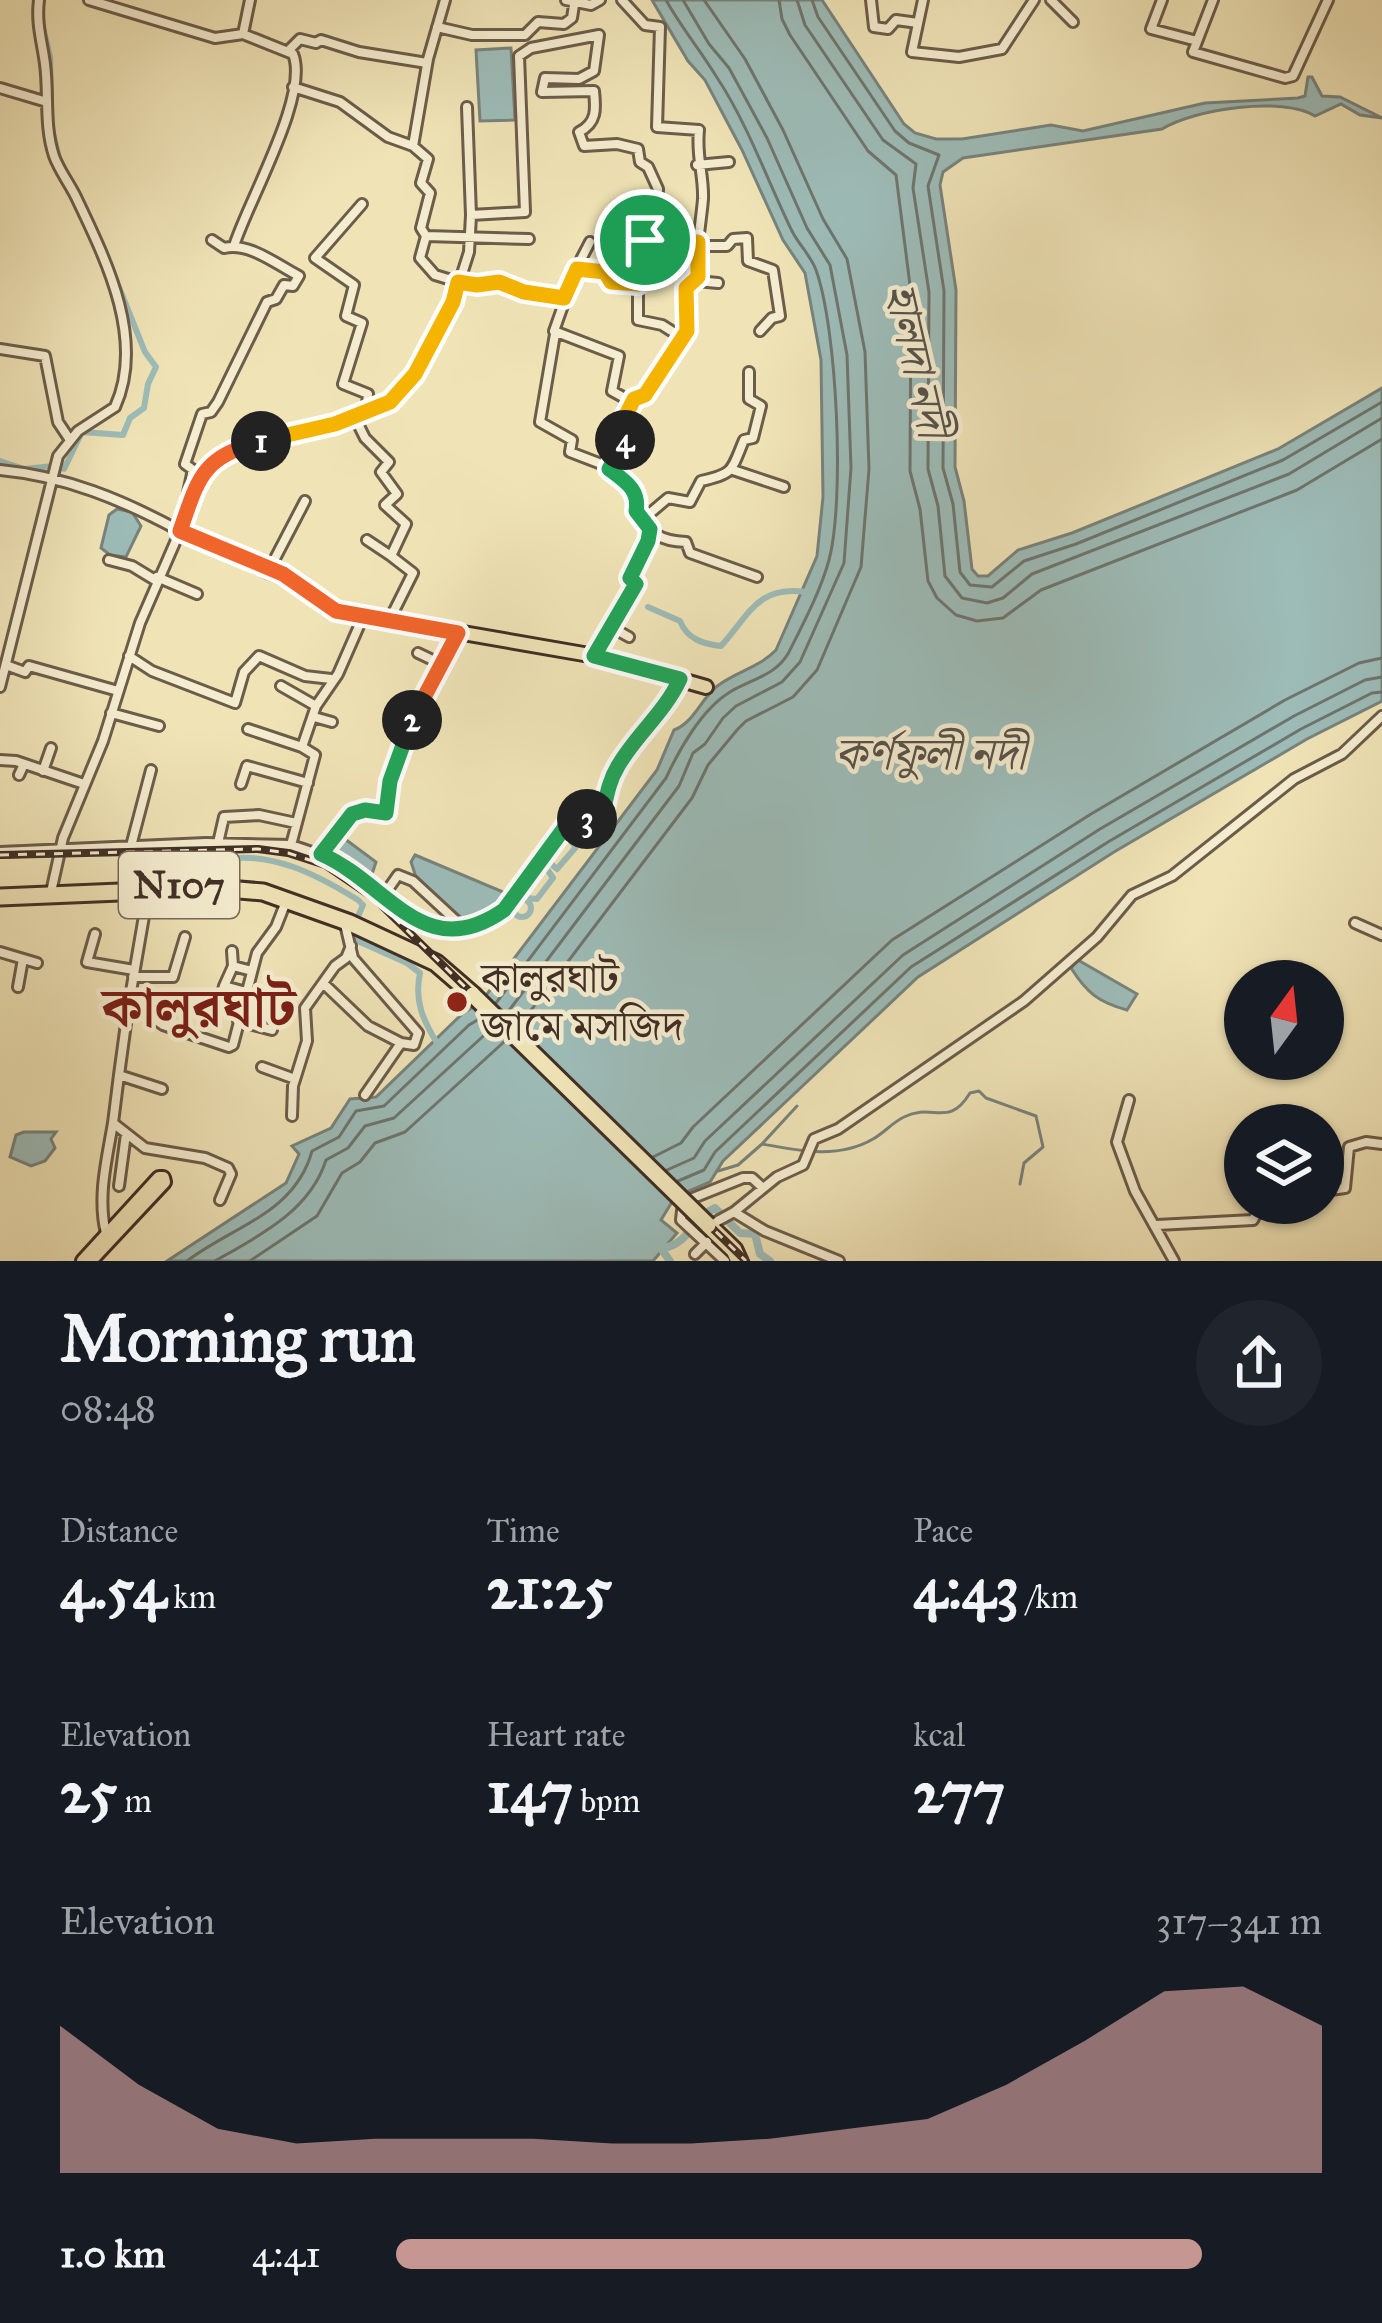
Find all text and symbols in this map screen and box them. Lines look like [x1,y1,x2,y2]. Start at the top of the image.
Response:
pin [594,189,696,291]
icon: arrive [612,207,678,273]
water label: হালদা নদী [873,278,962,447]
pin: 4 [595,410,655,470]
pin: 1 [231,411,291,471]
text: 4 [616,420,634,460]
text: 1 [254,421,268,461]
pin: 2 [382,690,442,750]
text: 2 [404,700,420,740]
water label: কর্ণফুলী নদী [835,726,1030,781]
pin: 3 [557,789,617,849]
text: 3 [580,799,594,839]
road number: N107 [119,852,239,918]
place label: কালুরঘাট জামে মসজিদ [479,952,685,1052]
north arrow [1224,960,1344,1080]
map controls [1224,960,1344,1224]
district label: কালুরঘাট [100,974,298,1041]
marker: কালুরঘাট জামে মসজিদ [444,989,470,1015]
button: layers [1224,1104,1344,1224]
text: Morning run [60,1298,416,1379]
button: share [1196,1300,1322,1426]
text: 08:48 [60,1384,156,1432]
text: Distance [60,1511,178,1551]
text: Time [487,1511,560,1551]
text: Pace [913,1511,973,1551]
text: 4.54 [60,1551,166,1624]
text: 21:25 [487,1551,612,1624]
text: 4:43 [913,1551,1019,1624]
text: km [166,1577,216,1617]
text: /km [1019,1577,1078,1617]
text: Elevation [60,1715,191,1755]
text: Heart rate [487,1715,625,1755]
text: kcal [913,1715,965,1755]
text: 25 [60,1755,117,1828]
text: 147 [487,1755,573,1828]
text: 277 [913,1755,1005,1828]
text: m [117,1781,152,1821]
text: bpm [573,1781,640,1821]
text: Elevation [60,1897,215,1945]
text: 317–341 m [1156,1897,1322,1945]
text: 1.0 km [60,2230,166,2278]
text: 4:41 [252,2230,321,2278]

